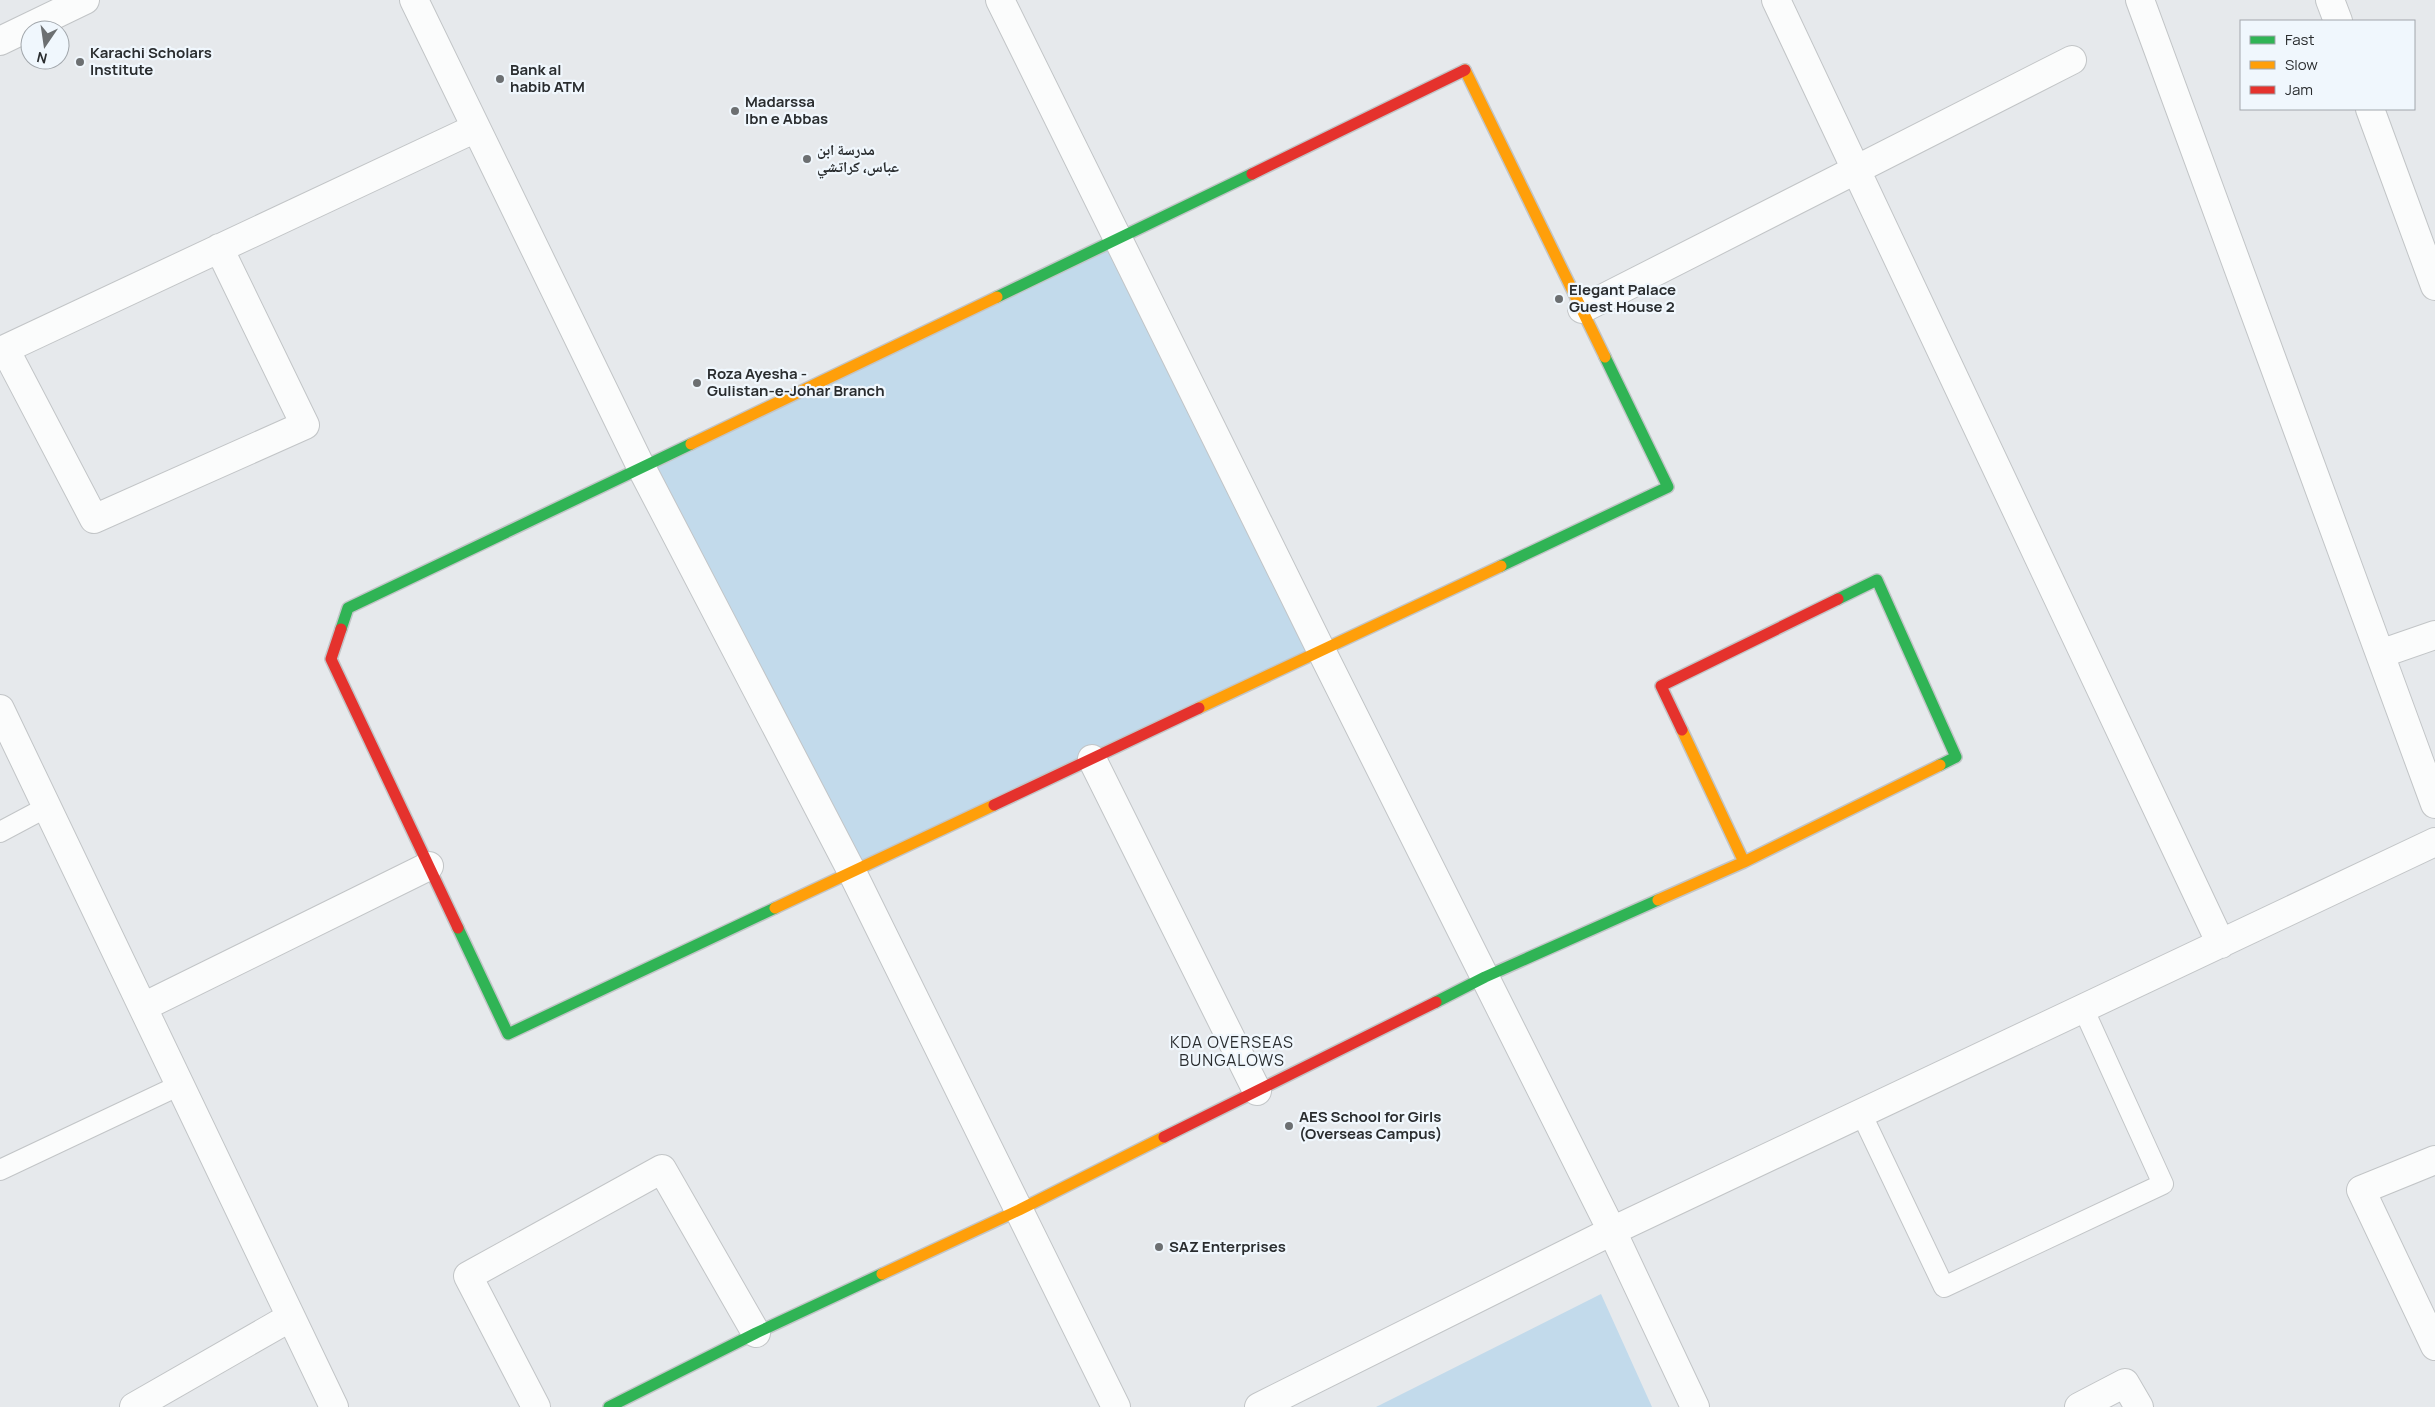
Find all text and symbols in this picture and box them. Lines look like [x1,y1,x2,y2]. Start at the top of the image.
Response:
north arrow [20,20,70,70]
legend [2240,20,2415,110]
text: Fast [2285,29,2314,50]
place label: Karachi Scholars Institute [90,42,212,80]
text: N [35,48,49,69]
text: Slow [2285,54,2318,75]
marker: Karachi Scholars Institute [74,56,86,68]
place label: Bank al habib ATM [510,59,585,97]
marker: Bank al habib ATM [494,73,506,85]
text: Jam [2285,79,2313,100]
place label: Madarssa Ibn e Abbas [745,91,828,129]
marker: Madarssa Ibn e Abbas [729,105,741,117]
place label: مدرسة ابن عباس، كراتشي [817,139,899,179]
marker: مدرسة ابن عباس، كراتشي [801,153,813,165]
place label: Elegant Palace Guest House 2 [1569,279,1676,317]
marker: Elegant Palace Guest House 2 [1553,293,1565,305]
place label: Roza Ayesha - Gulistan-e-Johar Branch [707,363,885,401]
marker: Roza Ayesha - Gulistan-e-Johar Branch [691,377,703,389]
district label: KDA OVERSEAS BUNGALOWS [1170,1031,1294,1071]
place label: AES School for Girls (Overseas Campus) [1299,1106,1442,1144]
marker: AES School for Girls (Overseas Campus) [1283,1120,1295,1132]
place label: SAZ Enterprises [1169,1236,1286,1257]
marker: SAZ Enterprises [1153,1241,1165,1253]

